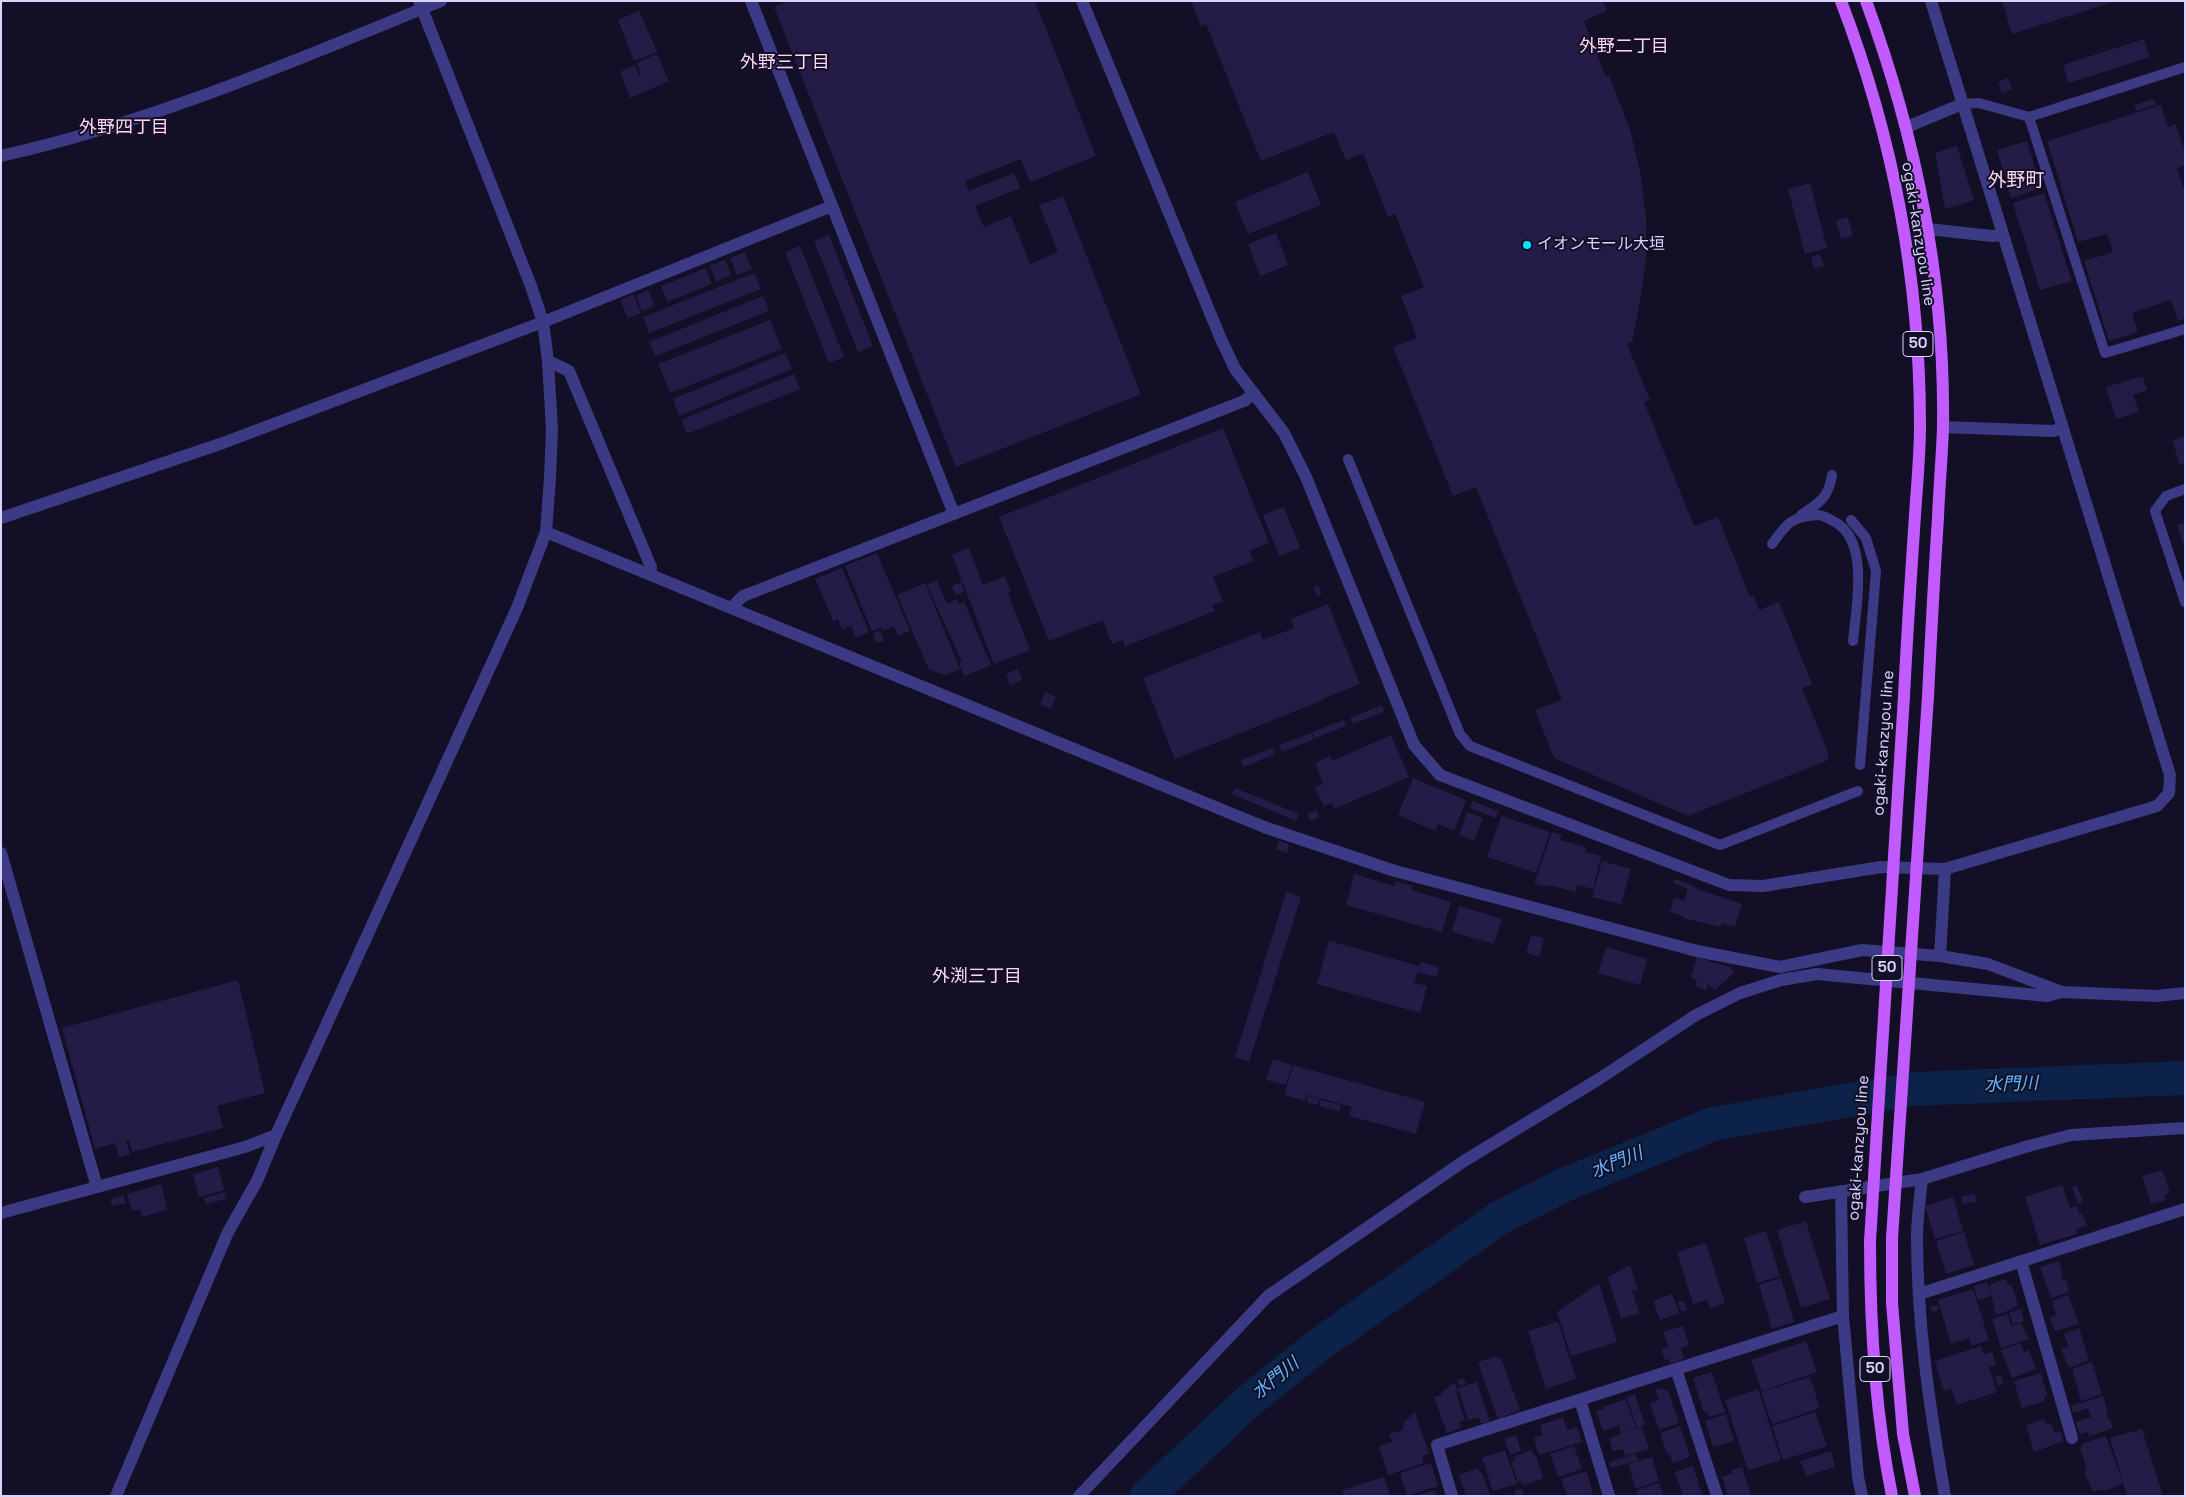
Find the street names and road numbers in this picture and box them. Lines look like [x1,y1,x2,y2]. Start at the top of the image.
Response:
street label: ogaki-kanzyou line [1897,161,1939,307]
road number: 50 [1903,332,1933,356]
street label: ogaki-kanzyou line [1869,670,1899,816]
road number: 50 [1872,956,1902,980]
street label: ogaki-kanzyou line [1844,1075,1874,1221]
road number: 50 [1860,1356,1890,1382]

